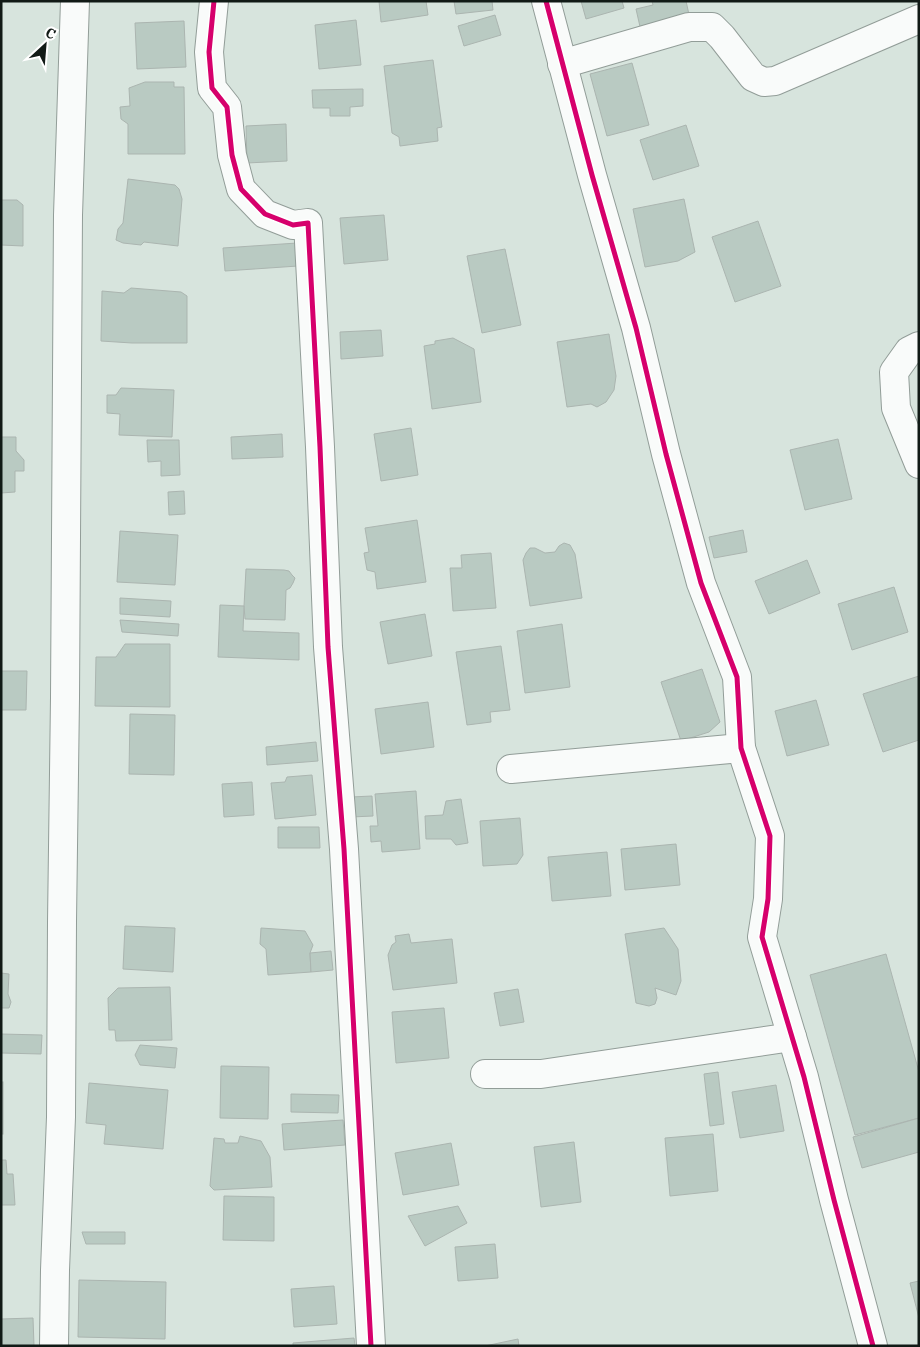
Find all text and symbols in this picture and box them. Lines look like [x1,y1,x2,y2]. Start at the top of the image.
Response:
north arrow [20,20,70,70]
text: С [43,23,59,43]

